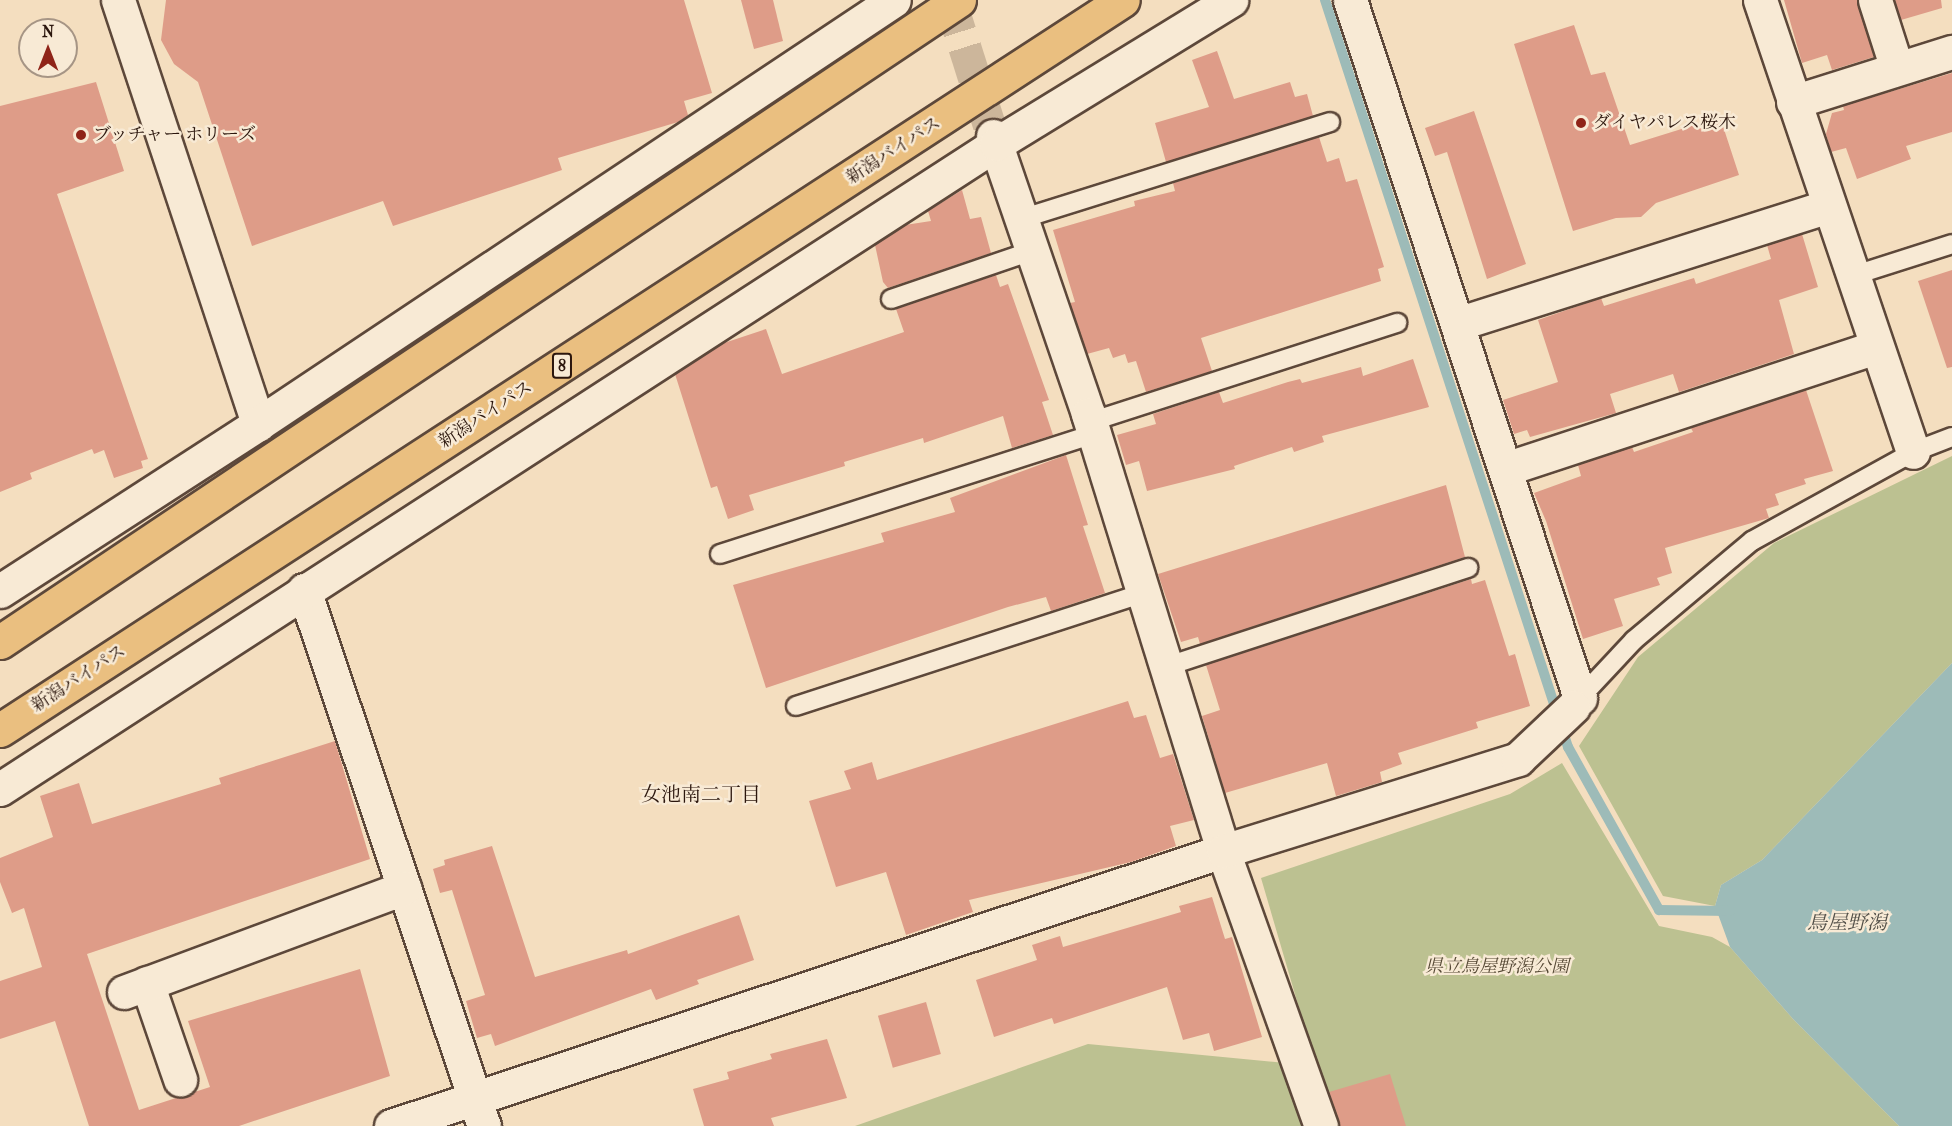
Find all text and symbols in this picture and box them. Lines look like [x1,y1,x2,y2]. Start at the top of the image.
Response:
north arrow [18,18,78,78]
text: N [42,22,54,41]
place label: ダイヤパレス桜木 [1593,112,1737,134]
street label: 新潟バイパス [843,113,945,189]
marker: ダイヤパレス桜木 [1574,116,1588,130]
place label: ブッチャー ホリーズ [93,124,259,146]
marker: ブッチャー ホリーズ [74,128,88,142]
road number: 8 [552,353,572,379]
street label: 新潟バイパス [435,377,537,453]
street label: 新潟バイパス [28,641,130,717]
district label: 女池南二丁目 [641,782,761,806]
water label: 鳥屋野潟 [1807,910,1887,934]
park label: 県立鳥屋野潟公園 [1425,956,1569,978]

